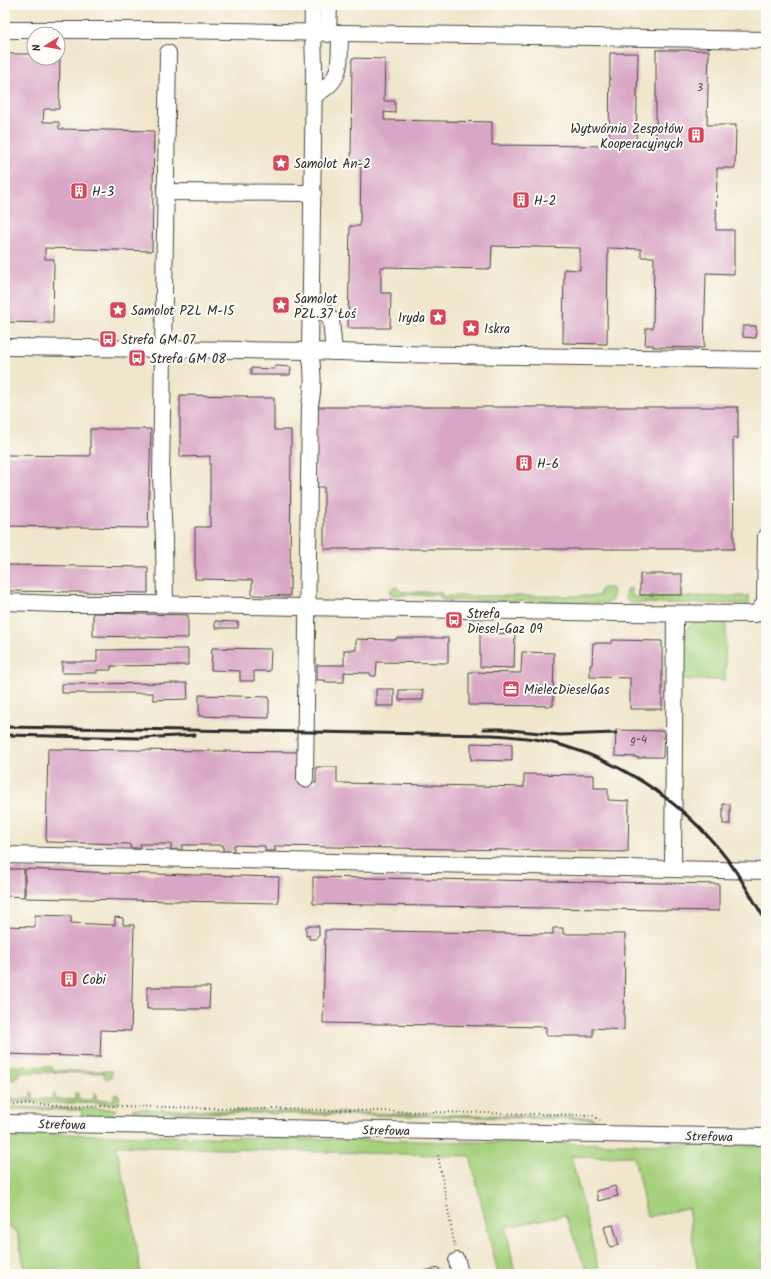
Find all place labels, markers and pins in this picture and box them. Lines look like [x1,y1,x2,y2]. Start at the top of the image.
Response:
place label: Wytwórnia Zespołów Kooperacyjnych [571,119,683,155]
building icon: Wytwórnia Zespołów Kooperacyjnych [686,125,706,145]
place icon: Samolot An-2 [271,153,291,173]
place label: Samolot An-2 [294,154,371,175]
building icon: H-3 [69,181,89,201]
place label: H-3 [92,182,114,203]
building icon: H-2 [511,190,531,210]
place label: H-2 [534,191,556,212]
place label: Samolot PZL.37 Łoś [294,289,356,325]
place icon: Samolot PZL.37 Łoś [271,295,291,315]
place icon: Samolot PZL M-15 [108,300,128,320]
place label: Samolot PZL M-15 [131,301,235,322]
place icon: Iryda [428,307,448,327]
place label: Iryda [398,308,425,329]
place icon: Iskra [461,318,481,338]
place label: Iskra [484,319,510,340]
bus stop icon: Strefa GM 07 [98,329,118,349]
place label: Strefa GM 07 [121,330,196,351]
bus stop icon: Strefa GM 08 [127,348,147,368]
place label: Strefa GM 08 [150,349,226,370]
building icon: H-6 [514,453,534,473]
place label: H-6 [537,454,559,475]
place label: Strefa Diesel-Gaz 09 [467,604,543,640]
bus stop icon: Strefa Diesel-Gaz 09 [444,610,464,630]
office icon: MielecDieselGas [501,679,521,699]
place label: MielecDieselGas [524,680,610,701]
building icon: Cobi [59,969,79,989]
place label: Cobi [82,970,107,991]

